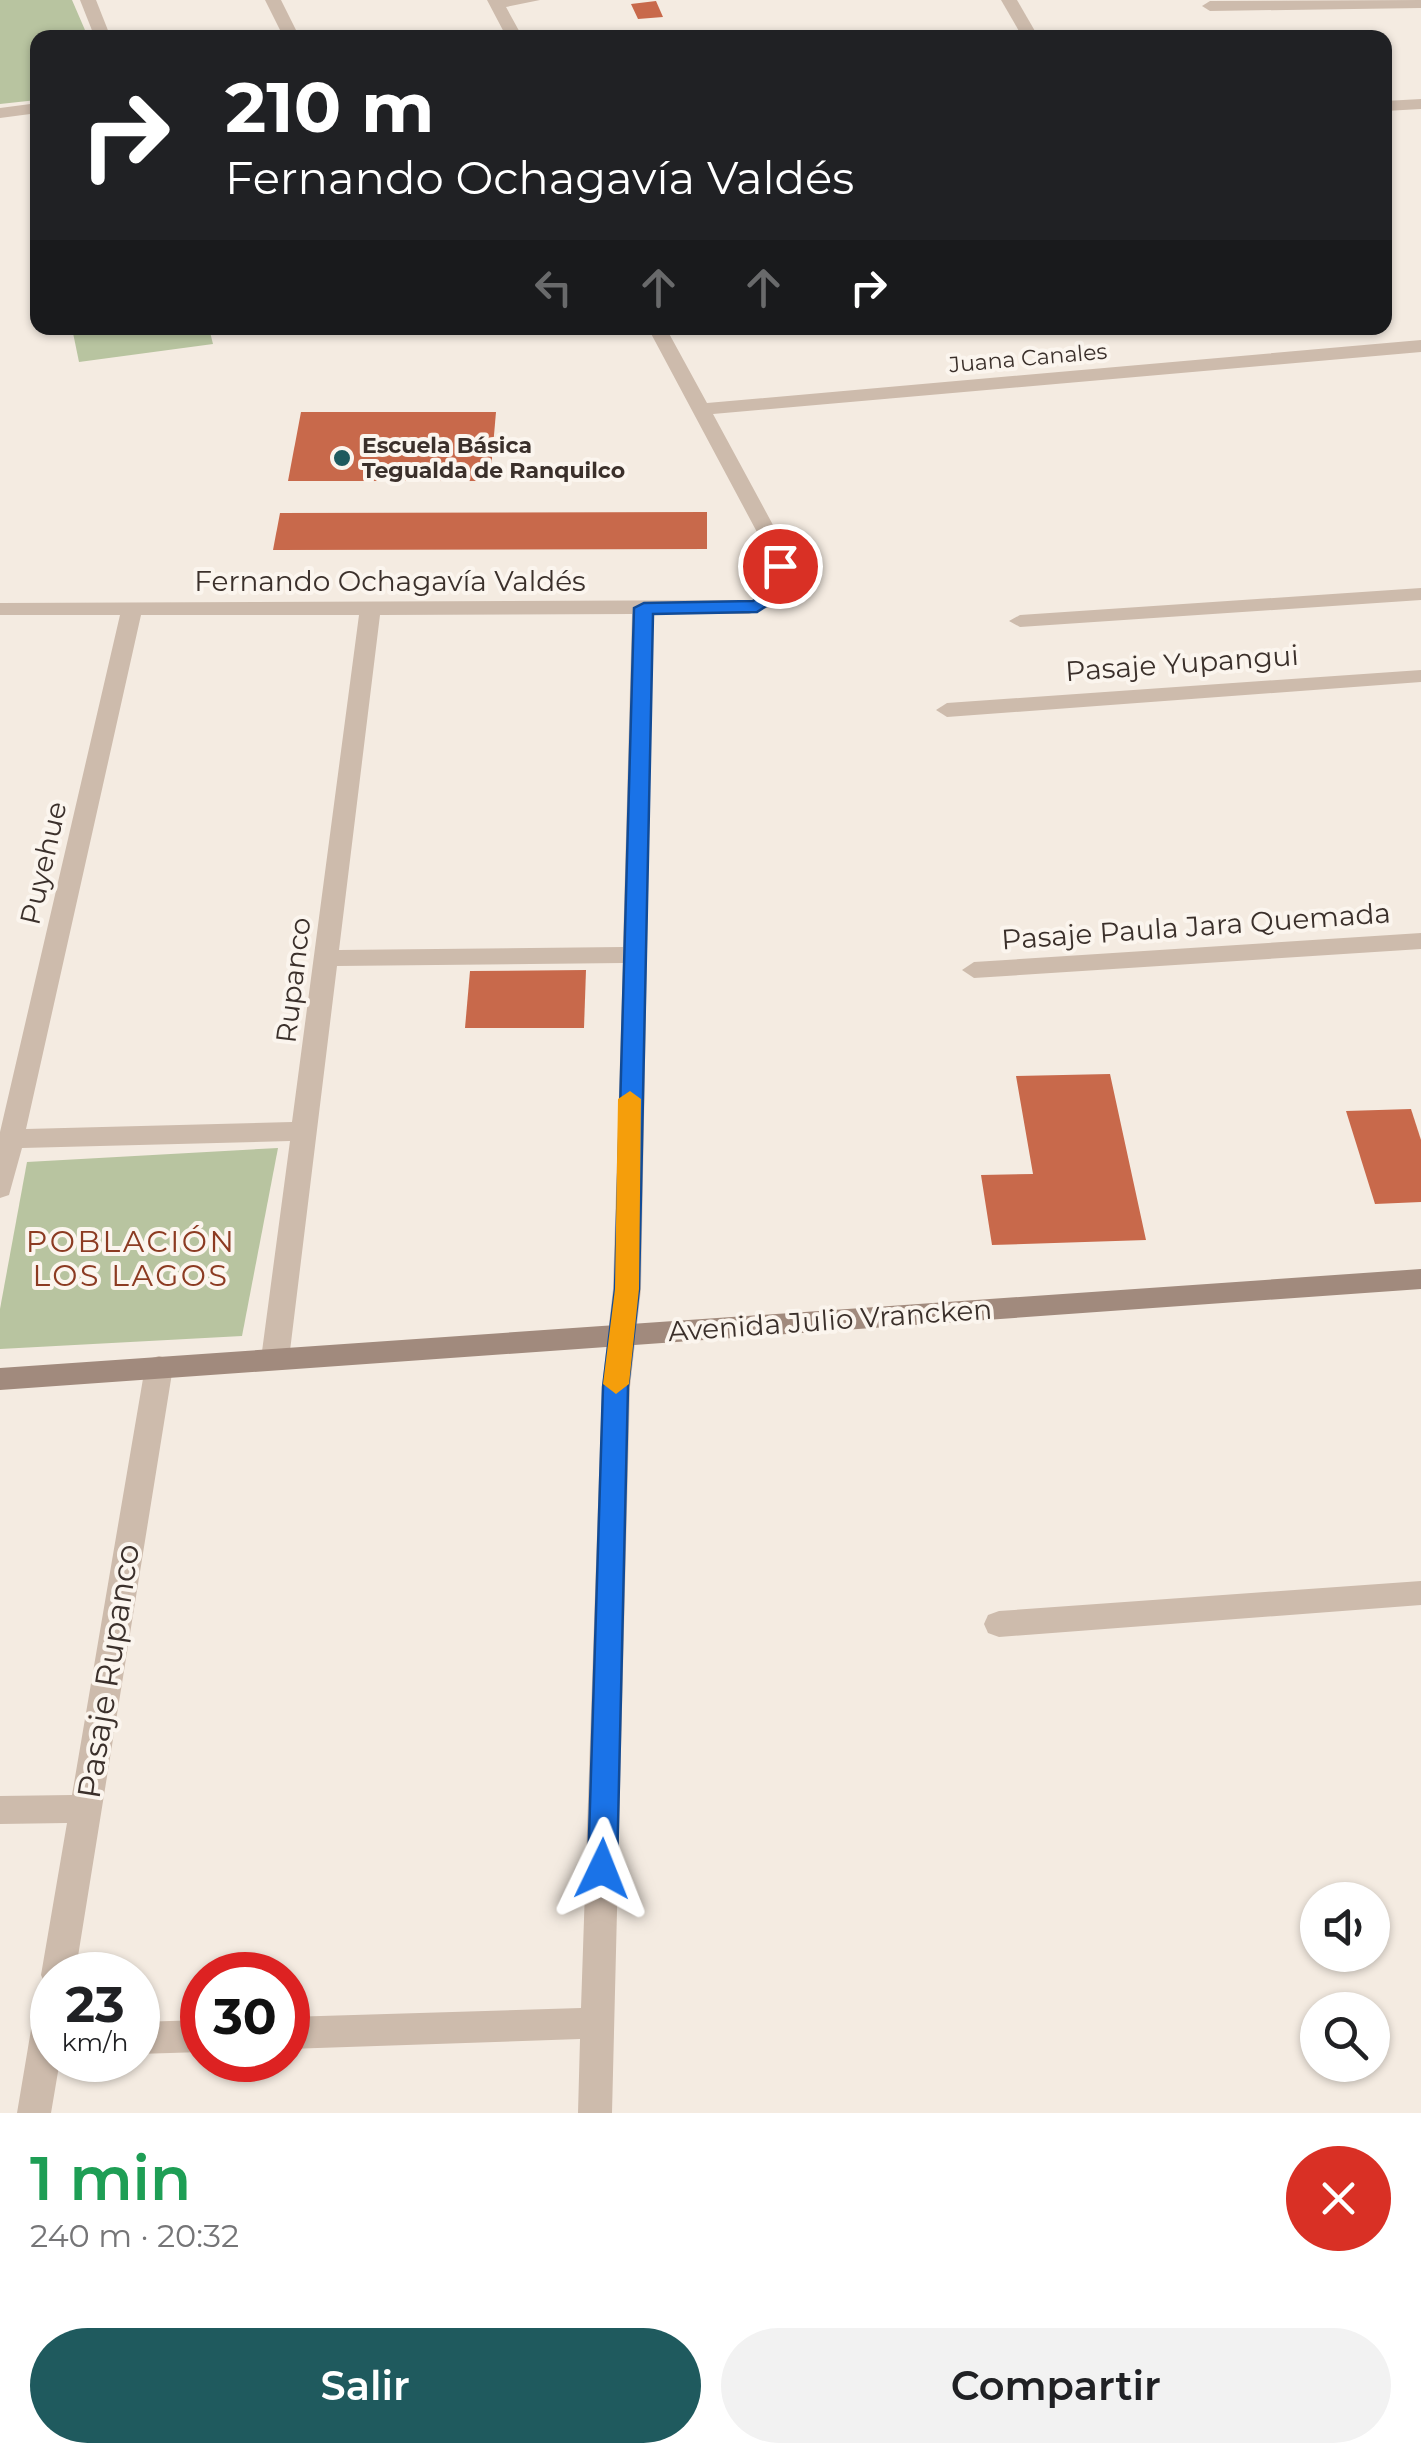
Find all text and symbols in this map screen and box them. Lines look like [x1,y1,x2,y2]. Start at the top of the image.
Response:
text: 210 m [225,64,435,150]
icon: right [60,70,190,200]
text: Fernando Ochagavía Valdés [225,150,854,205]
icon: left [526,260,581,315]
icon: ahead [631,260,686,315]
icon: ahead [736,260,791,315]
icon: right [841,260,896,315]
street label: Juana Canales [947,338,1108,378]
place label: Escuela Básica Tegualda de Ranquilco [362,432,625,484]
marker: Escuela Básica Tegualda de Ranquilco [331,447,353,469]
pin [738,524,823,609]
icon: arrive [753,539,808,594]
street label: Fernando Ochagavía Valdés [194,564,586,598]
street label: Pasaje Yupangui [1064,638,1300,688]
street label: Puyehue [12,798,74,928]
street label: Pasaje Paula Jara Quemada [1000,895,1392,957]
street label: Rupanco [268,915,318,1045]
district label: POBLACIÓN LOS LAGOS [26,1223,236,1294]
street label: Avenida Julio Vrancken [667,1292,993,1348]
street label: Pasaje Rupanco [69,1541,147,1801]
position arrow [550,1817,654,1921]
map controls [1300,1882,1390,2082]
button: sound [1300,1882,1390,1972]
speed limit sign: 30 [180,1952,310,2082]
text: 23 [65,1974,125,2035]
button: search [1300,1992,1390,2082]
text: km/h [62,2027,128,2057]
text: 1 min [30,2142,191,2215]
button: close [1286,2146,1391,2251]
text: 240 m · 20:32 [30,2216,239,2255]
button: Salir [30,2328,701,2443]
button: Compartir [721,2328,1391,2443]

